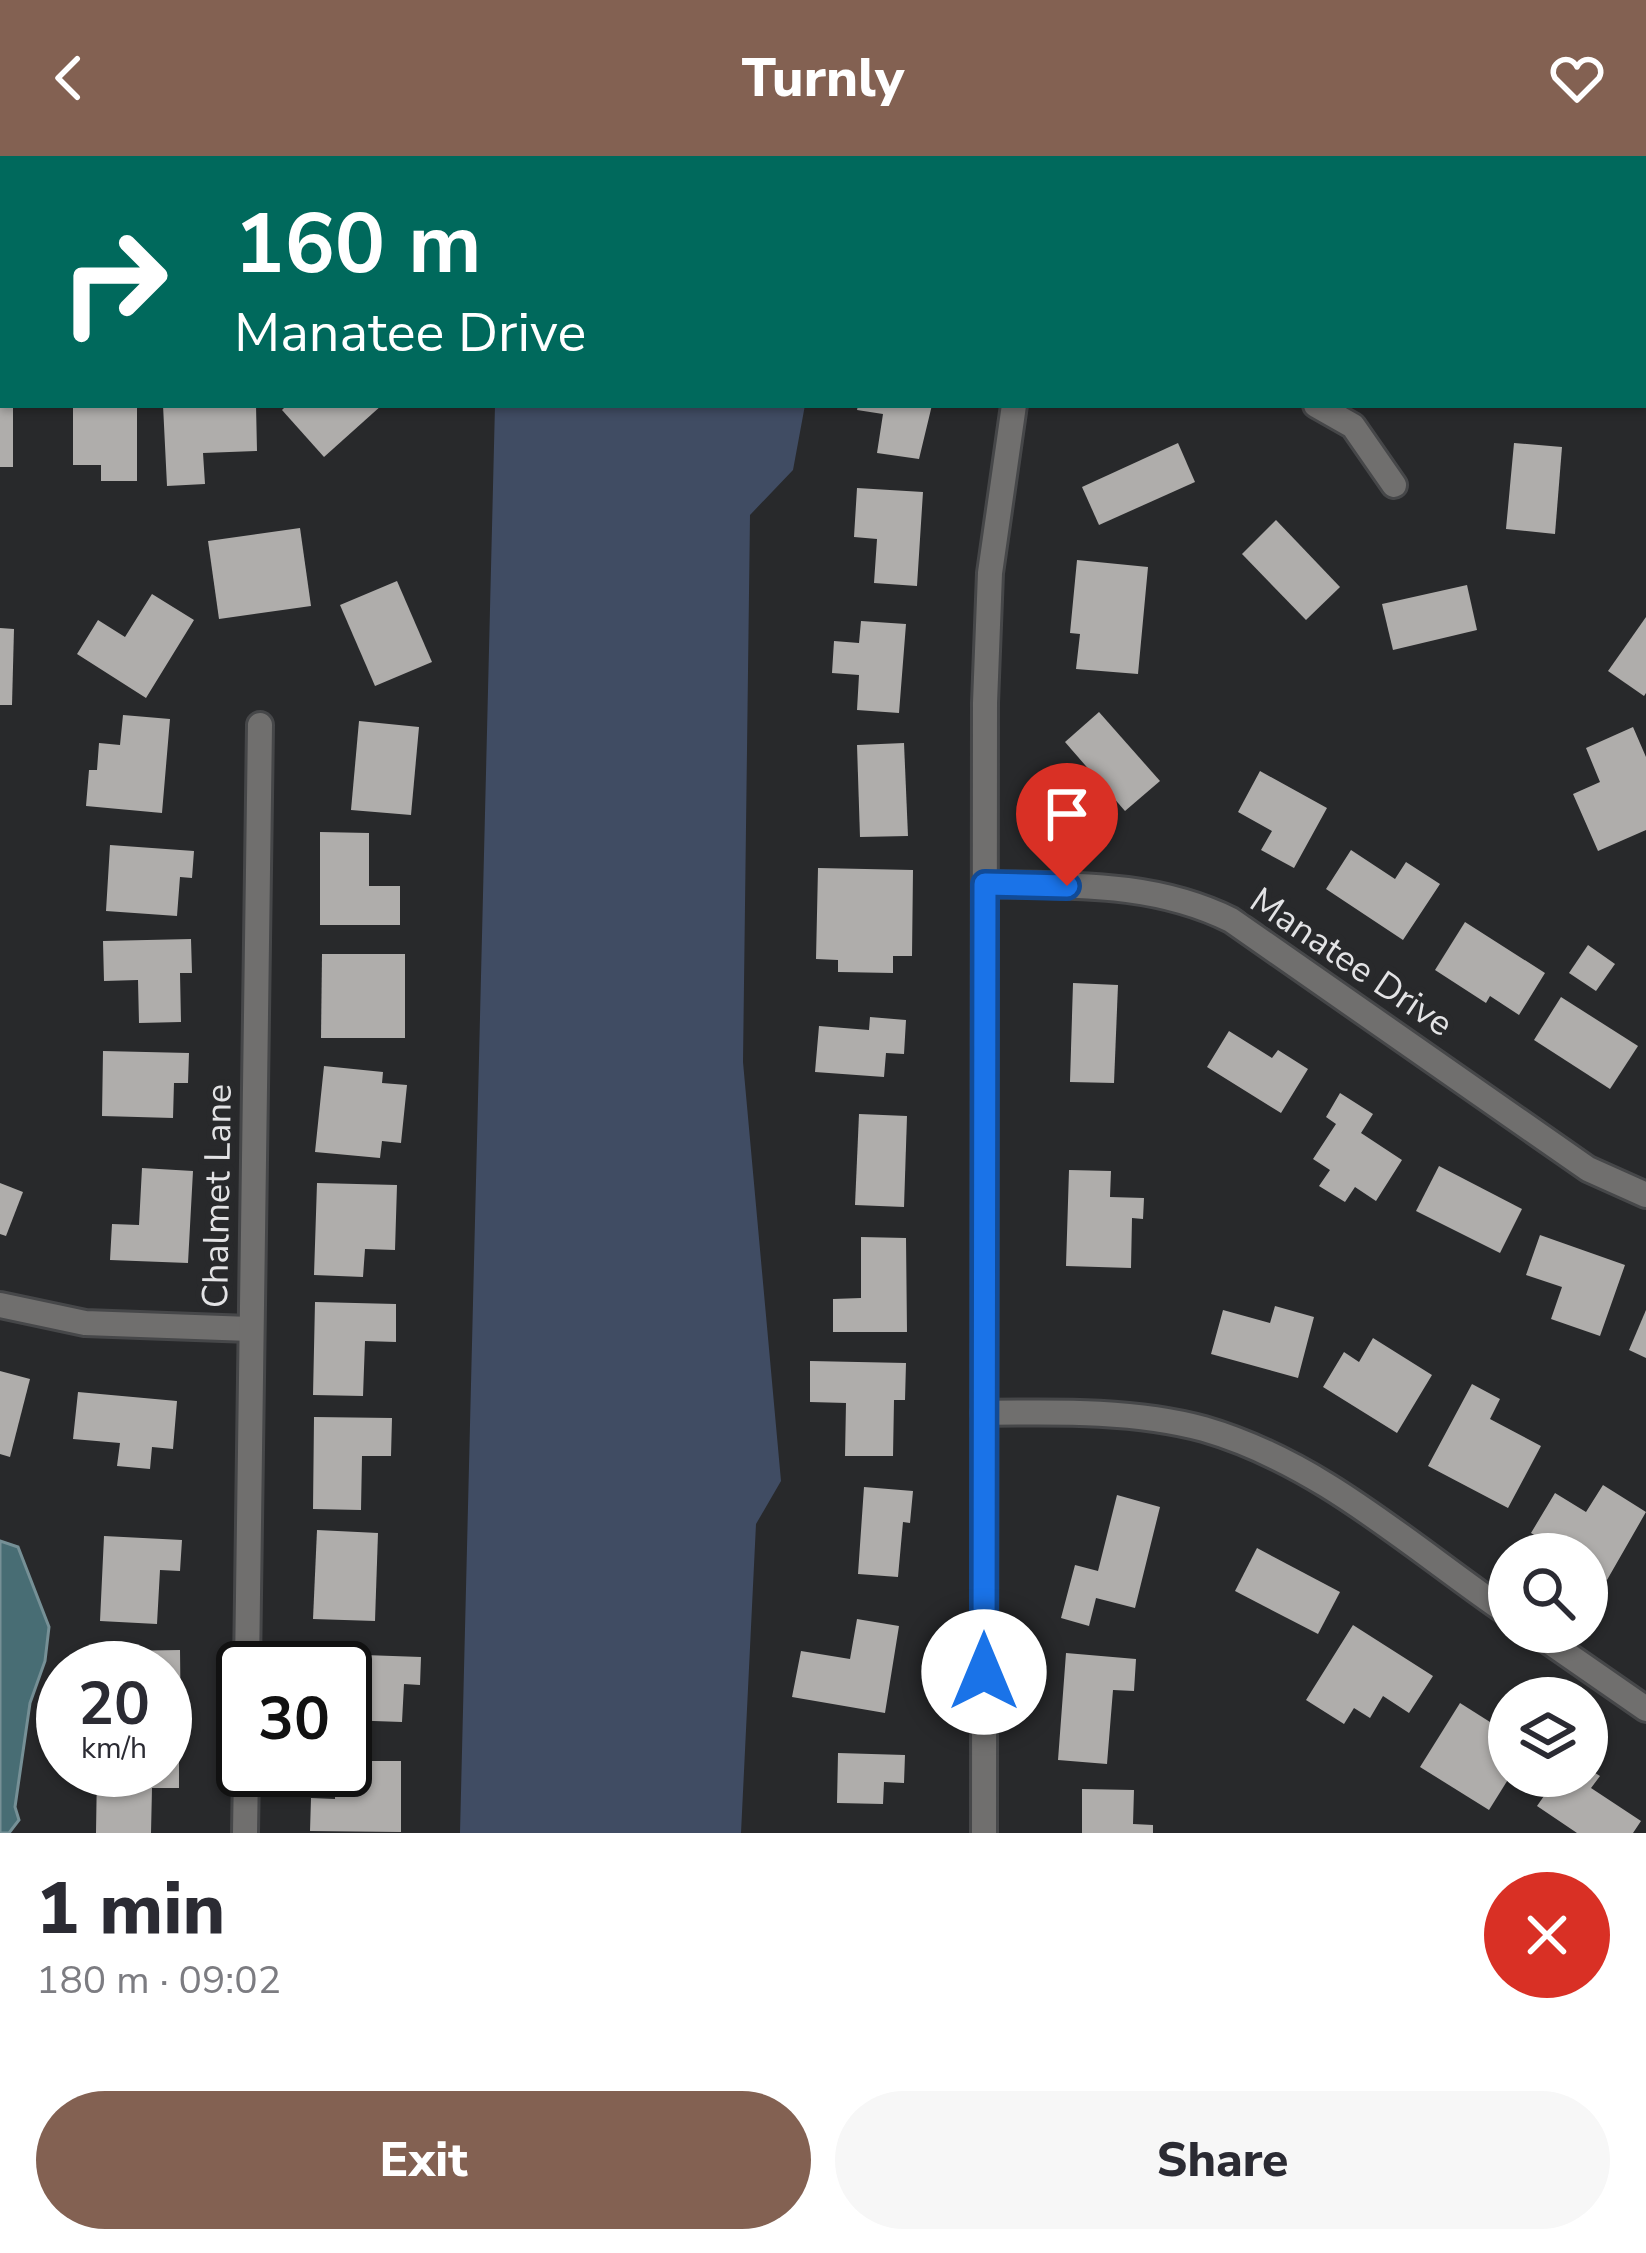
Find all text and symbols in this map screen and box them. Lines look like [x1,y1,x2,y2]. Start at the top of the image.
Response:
text: Turnly [742,41,904,115]
icon: back [36,45,102,111]
icon: heart [1544,45,1610,111]
text: 160 m [234,187,482,302]
icon: right [36,204,192,360]
text: Manatee Drive [234,296,586,370]
pin [1016,763,1118,886]
icon: arrive [1034,781,1100,847]
street label: Manatee Drive [1240,876,1462,1048]
street label: Chalmet Lane [191,1083,244,1309]
map controls [1488,1533,1608,1797]
button: search [1488,1533,1608,1653]
position arrow [921,1609,1047,1735]
speed limit sign: 30 [216,1641,372,1797]
text: 20 [78,1663,150,1745]
button: layers [1488,1677,1608,1797]
text: km/h [81,1728,147,1769]
text: 1 min [36,1860,225,1958]
button: close [1484,1872,1610,1998]
text: 180 m · 09:02 [36,1954,281,2007]
button: Exit [36,2091,811,2229]
button: Share [835,2091,1610,2229]

